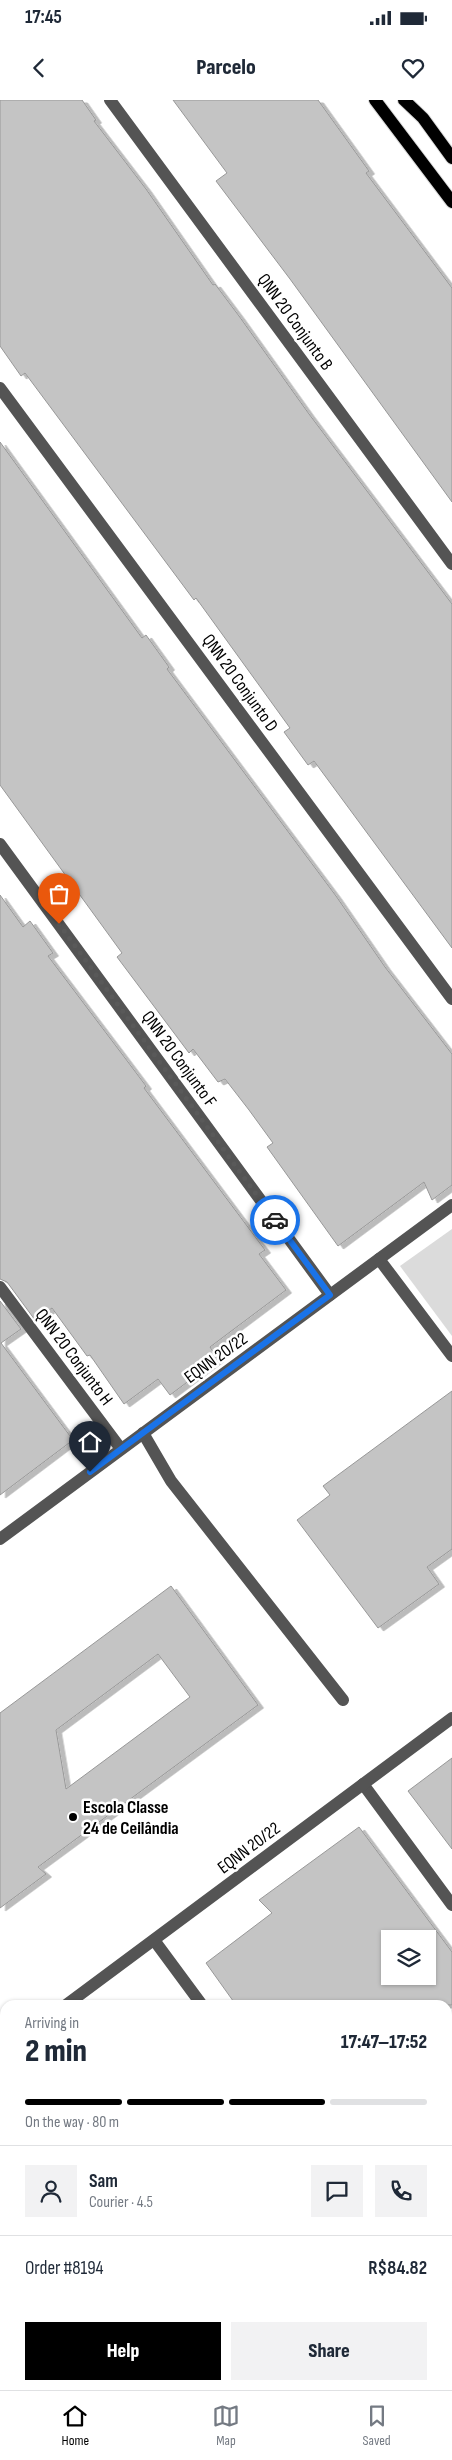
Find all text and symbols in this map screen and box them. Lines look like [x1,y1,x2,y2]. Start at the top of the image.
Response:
text: 17:45 [25,6,62,29]
icon: back [25,54,53,82]
text: Parcelo [196,54,256,81]
icon: heart [399,54,427,82]
street label: QNN 20 Conjunto B [253,270,337,374]
street label: QNN 20 Conjunto D [198,630,282,736]
pin [38,873,80,924]
icon: bag [45,880,73,908]
street label: QNN 20 Conjunto F [137,1007,221,1111]
courier [250,1195,300,1245]
icon: car [261,1206,289,1234]
street label: QNN 20 Conjunto H [31,1305,117,1409]
street label: EQNN 20/22 [180,1328,252,1388]
pin [69,1421,111,1472]
icon: home [76,1428,104,1456]
place label: Escola Classe 24 de Ceilândia [83,1797,179,1839]
marker: Escola Classe 24 de Ceilândia [67,1811,79,1823]
street label: EQNN 20/22 [214,1818,284,1878]
map controls [381,1930,436,1985]
button: layers [381,1930,436,1985]
text: Arriving in [25,2014,79,2033]
text: 17:47–17:52 [341,2031,427,2054]
text: 2 min [25,2032,87,2071]
text: On the way · 80 m [25,2113,119,2132]
button: person [25,2165,77,2217]
button: chat [311,2165,363,2217]
button: phone [375,2165,427,2217]
text: Sam [89,2170,118,2193]
text: Courier · 4.5 [89,2193,153,2212]
text: Order #8194 [25,2257,104,2280]
text: R$84.82 [368,2257,427,2280]
button: Help [25,2322,221,2380]
button: Share [231,2322,427,2380]
tab: Home [61,2402,89,2449]
tab: Map [212,2402,240,2449]
tab: Saved [363,2402,391,2449]

